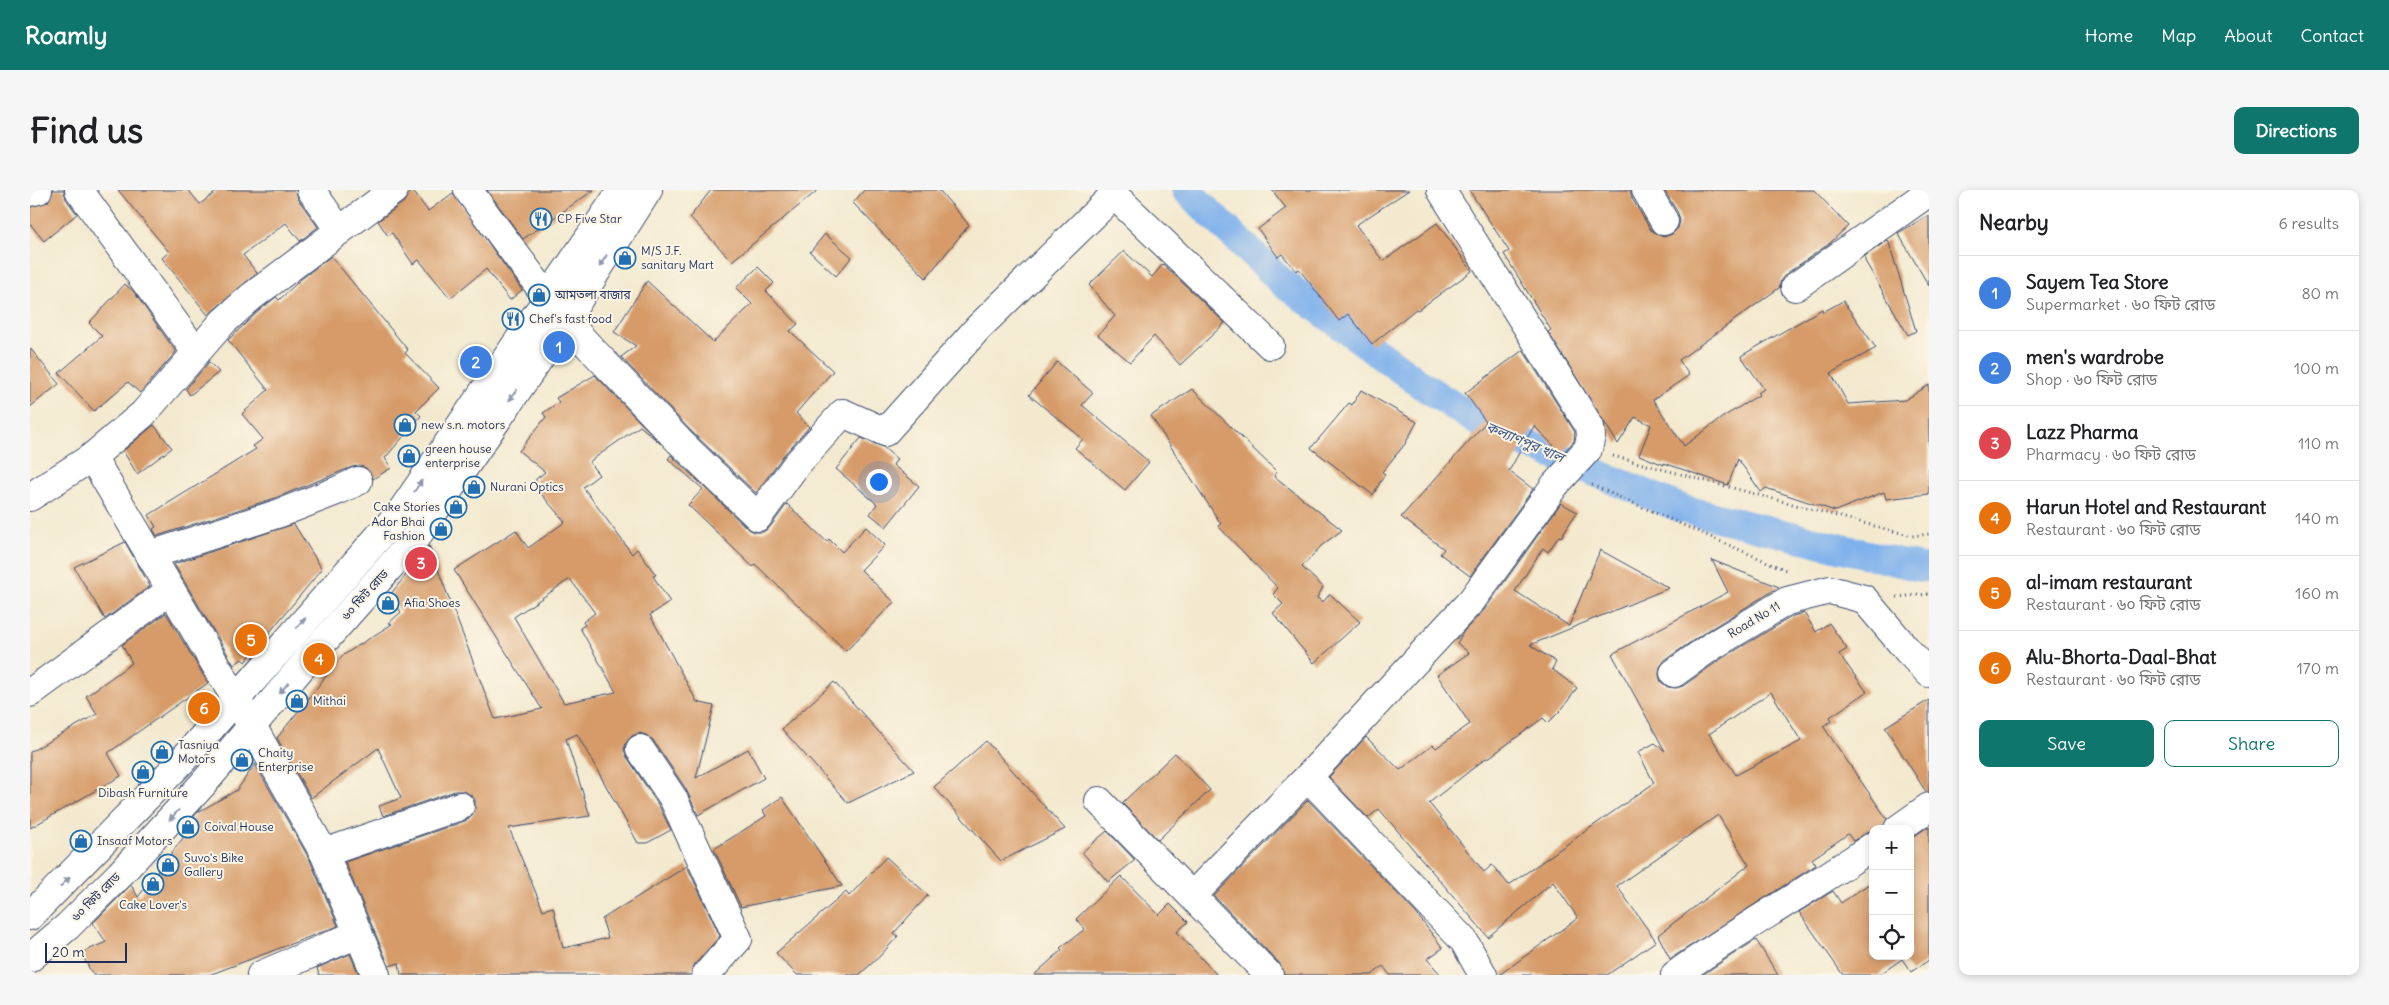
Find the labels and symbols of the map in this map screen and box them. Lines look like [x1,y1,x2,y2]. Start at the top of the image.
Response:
restaurant icon: CP Five Star [529,207,553,231]
place label: CP Five Star [557,211,622,226]
place label: M/S J.F. sanitary Mart [641,243,714,272]
shop icon: M/S J.F. sanitary Mart [613,246,637,270]
one-way arrow [599,254,608,267]
shop icon: আমতলা বাজার [527,283,551,307]
place label: আমতলা বাজার [554,287,631,302]
restaurant icon: Chef's fast food [501,307,525,331]
place label: Chef's fast food [529,311,612,326]
pin: 1 [543,328,575,366]
pin: 2 [460,343,492,381]
one-way arrow [508,389,518,402]
shop icon: new s.n. motors [393,413,417,437]
place label: new s.n. motors [421,417,505,432]
water label: কল্যাণপুর খাল [1483,418,1569,468]
place label: green house enterprise [425,441,492,470]
shop icon: green house enterprise [397,444,421,468]
your location [866,469,892,495]
shop icon: Nurani Optics [462,475,486,499]
one-way arrow [413,479,423,493]
place label: Nurani Optics [490,479,564,494]
shop icon: Cake Stories [444,495,468,519]
place label: Cake Stories [373,499,440,514]
place label: Ador Bhai Fashion [371,514,425,543]
shop icon: Ador Bhai Fashion [429,517,453,541]
pin: 3 [405,544,437,582]
street label: ৬০ ফিট রোড [338,566,392,623]
shop icon: Afia Shoes [376,591,400,615]
place label: Afia Shoes [404,595,460,610]
street label: Road No 11 [1725,598,1783,641]
one-way arrow [296,616,307,629]
pin: 5 [235,621,267,659]
pin: 4 [303,640,335,678]
one-way arrow [278,682,289,695]
pin: 6 [188,689,220,727]
shop icon: Mithai [285,689,309,713]
place label: Mithai [313,693,346,708]
place label: Tasniya Motors [178,737,219,766]
shop icon: Tasniya Motors [150,740,174,764]
place label: Chaity Enterprise [258,745,313,774]
shop icon: Chaity Enterprise [230,748,254,772]
shop icon: Dibash Furniture [131,760,155,784]
place label: Dibash Furniture [98,785,188,800]
one-way arrow [168,809,180,821]
shop icon: Coival House [176,815,200,839]
place label: Coival House [204,819,274,834]
shop icon: Insaaf Motors [69,829,93,853]
place label: Insaaf Motors [97,833,172,848]
place label: Suvo's Bike Gallery [184,850,244,879]
shop icon: Suvo's Bike Gallery [156,853,180,877]
street label: ৬০ ফিট রোড [68,869,124,924]
shop icon: Cake Lover's [141,872,165,896]
one-way arrow [58,876,70,888]
place label: Cake Lover's [119,897,187,912]
scale bar [45,940,128,963]

